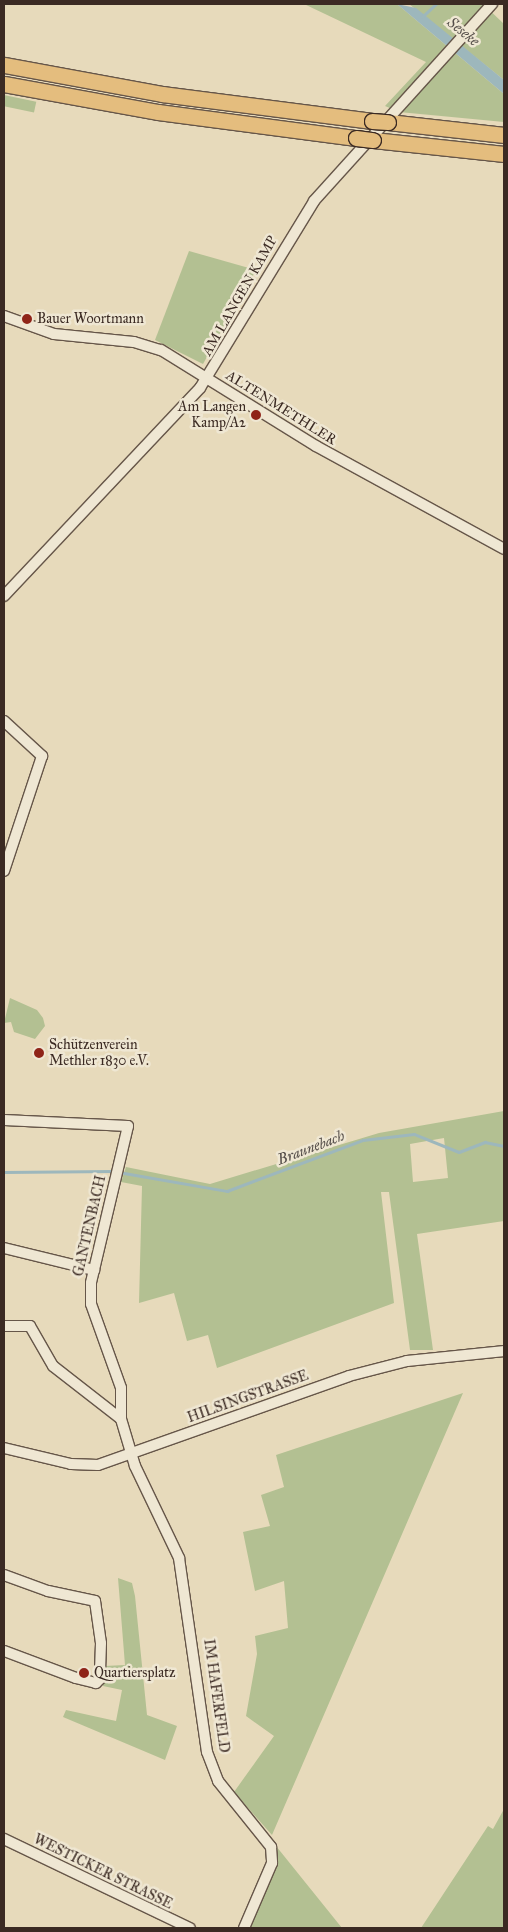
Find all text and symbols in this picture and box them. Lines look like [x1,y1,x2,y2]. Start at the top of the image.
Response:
water label: Seseke [443,14,483,50]
street label: AM LANGEN KAMP [199,233,281,359]
place label: Bauer Woortmann [37,311,144,327]
marker: Bauer Woortmann [21,313,33,325]
street label: ALTENMETHLER [223,367,339,449]
place label: Am Langen Kamp/A2 [178,399,246,432]
marker: Am Langen Kamp/A2 [250,409,262,421]
place label: Schützenverein Methler 1830 e.V. [49,1037,149,1070]
marker: Schützenverein Methler 1830 e.V. [33,1047,45,1059]
water label: Braunebach [275,1127,347,1169]
street label: GANTENBACH [70,1174,110,1278]
street label: HILSINGSTRASSE [185,1367,311,1427]
street label: IM HAFERFELD [200,1638,232,1754]
place label: Quartiersplatz [94,1665,176,1681]
marker: Quartiersplatz [78,1667,90,1679]
street label: WESTICKER STRASSE [31,1831,175,1913]

